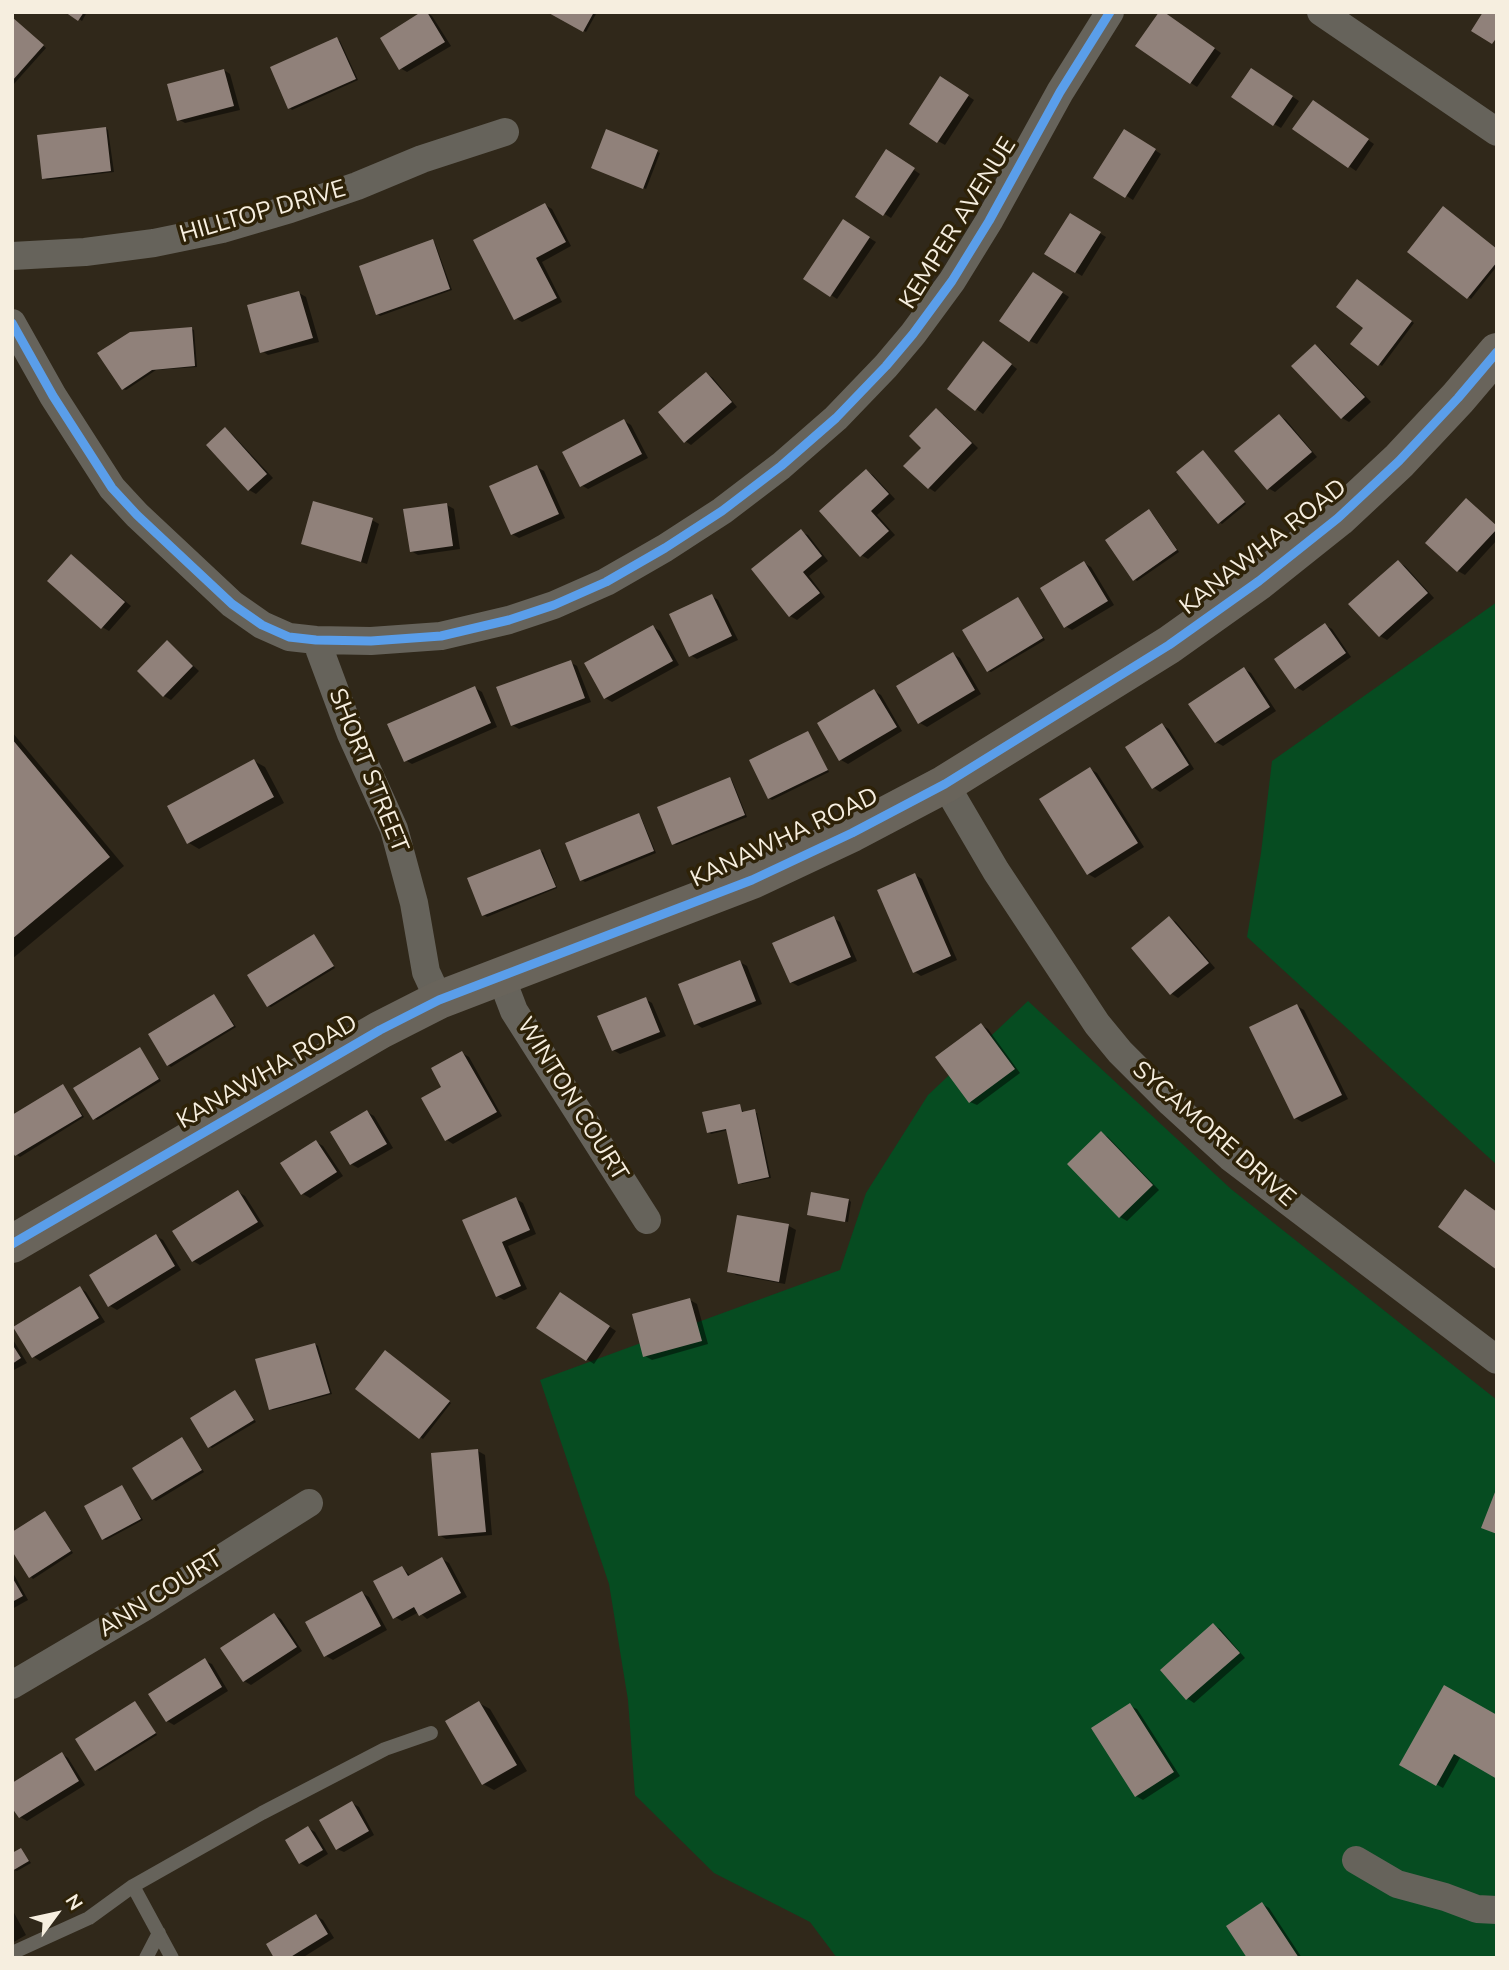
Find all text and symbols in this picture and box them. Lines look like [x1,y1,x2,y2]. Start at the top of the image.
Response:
street label: KEMPER AVENUE [895,133,1023,315]
street label: HILLTOP DRIVE [177,176,349,250]
street label: KANAWHA ROAD [1175,474,1353,622]
street label: SHORT STREET [321,685,413,857]
street label: KANAWHA ROAD [687,783,883,895]
street label: KANAWHA ROAD [173,1010,363,1136]
street label: WINTON COURT [509,1013,633,1187]
street label: SYCAMORE DRIVE [1126,1056,1300,1214]
street label: ANN COURT [94,1546,228,1644]
north arrow [21,1879,91,1949]
text: N [59,1890,88,1916]

